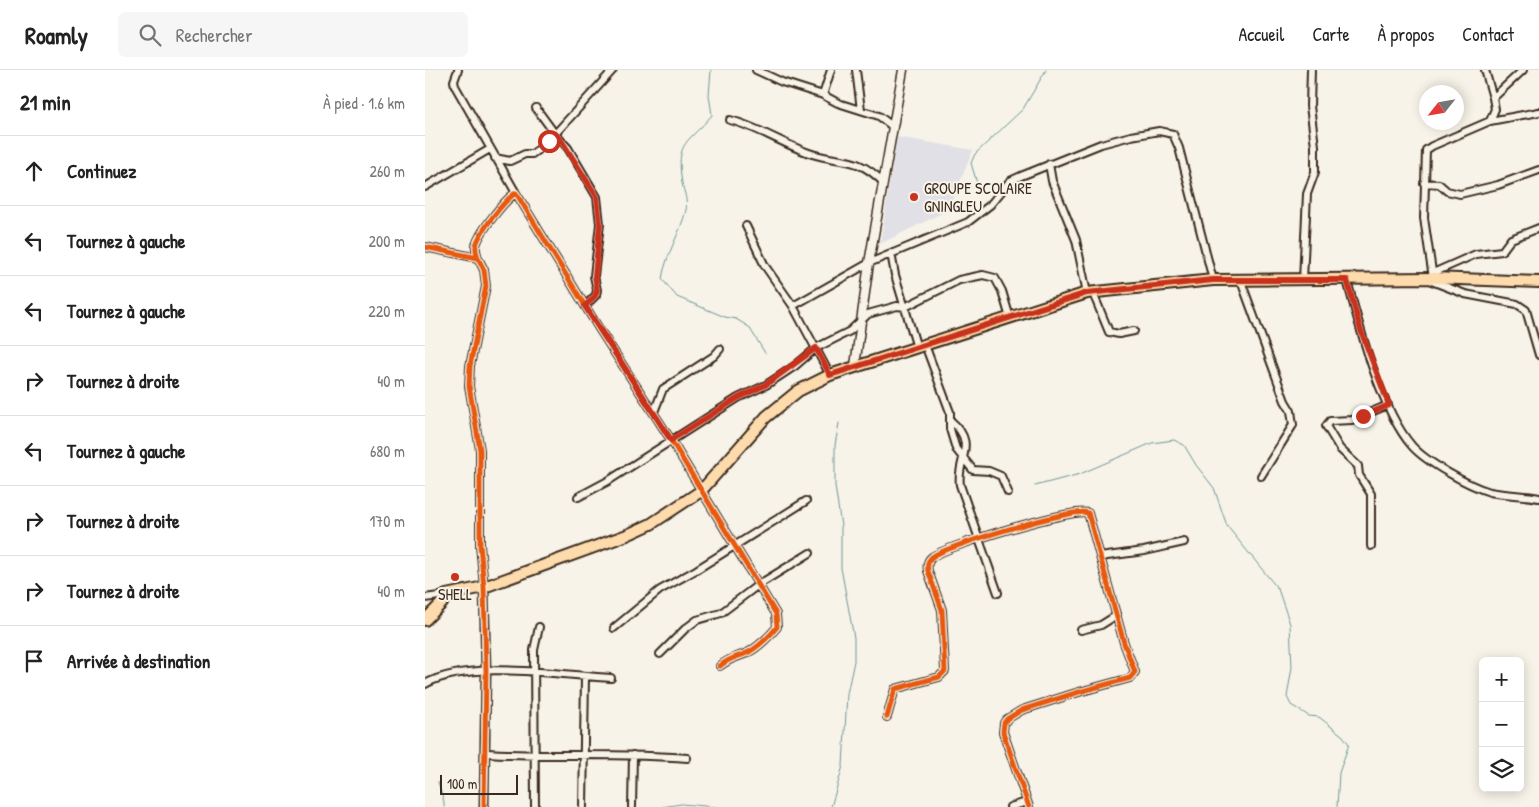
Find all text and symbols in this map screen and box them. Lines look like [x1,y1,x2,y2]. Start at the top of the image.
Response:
search box [118,12,468,57]
text: Roamly [25,19,88,51]
icon: search [136,21,164,49]
text: Rechercher [176,22,253,48]
text: Accueil [1238,22,1284,47]
text: Carte [1312,22,1350,47]
text: À propos [1378,22,1434,47]
text: Contact [1462,22,1514,47]
north arrow [1419,85,1464,130]
text: 21 min [20,88,71,117]
text: À pied · 1.6 km [323,92,405,114]
route start [538,130,561,153]
icon: ahead [20,157,48,185]
text: Continuez [67,158,136,184]
text: 260 m [369,160,405,182]
place label: GROUPE SCOLAIRE GNINGLEU [924,177,1032,217]
marker: GROUPE SCOLAIRE GNINGLEU [908,191,920,203]
icon: left [20,227,48,255]
text: Tournez à gauche [67,228,185,254]
text: 200 m [369,230,405,252]
icon: left [20,297,48,325]
text: Tournez à gauche [67,298,185,324]
text: 220 m [368,300,405,322]
icon: right [20,367,48,395]
text: Tournez à droite [67,368,180,394]
text: 40 m [377,370,405,392]
route end [1352,405,1375,428]
icon: left [20,437,48,465]
text: Tournez à gauche [67,438,185,464]
text: 680 m [370,440,405,462]
icon: right [20,507,48,535]
text: Tournez à droite [67,508,180,534]
text: 170 m [370,510,405,532]
marker: SHELL [449,571,461,583]
icon: right [20,577,48,605]
text: Tournez à droite [67,578,180,604]
text: 40 m [377,580,405,602]
place label: SHELL [438,583,472,605]
icon: arrive [20,647,48,675]
text: Arrivée à destination [67,648,210,674]
map controls [1479,657,1524,792]
button: + [1479,657,1524,702]
button: − [1479,702,1524,747]
button: layers [1479,747,1524,792]
scale bar [440,772,517,795]
text: 100 m [447,774,477,793]

